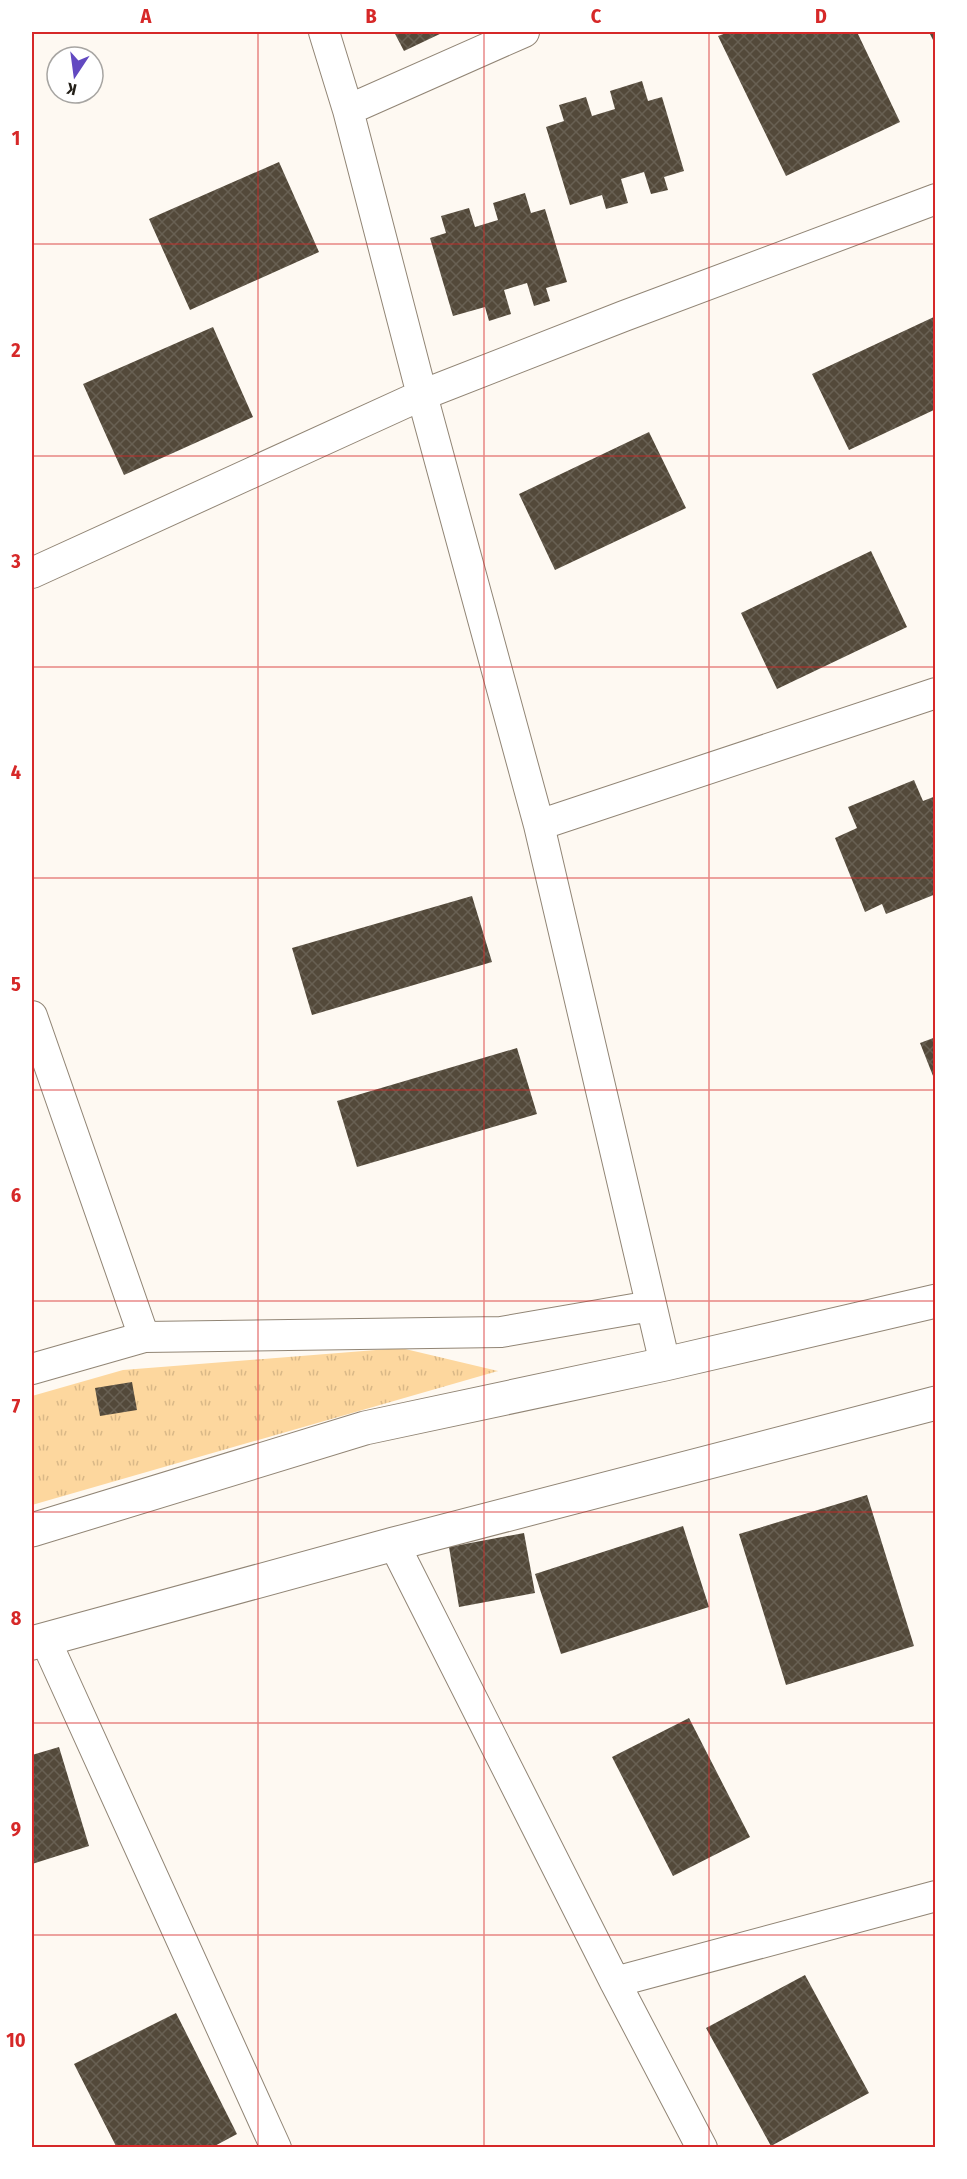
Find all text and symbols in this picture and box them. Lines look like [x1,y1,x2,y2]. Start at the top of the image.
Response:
text: A [140,4,153,28]
text: B [365,4,377,28]
text: C [591,4,602,28]
text: D [815,4,827,28]
north arrow [45,45,105,105]
text: K [64,79,78,99]
text: 1 [12,126,20,150]
text: 2 [10,338,21,362]
text: 3 [10,549,21,573]
text: 4 [11,760,21,784]
text: 5 [11,972,21,996]
text: 6 [11,1183,21,1207]
text: 7 [12,1394,21,1418]
text: 8 [11,1606,22,1630]
text: 9 [11,1817,21,1841]
text: 10 [6,2028,26,2052]

